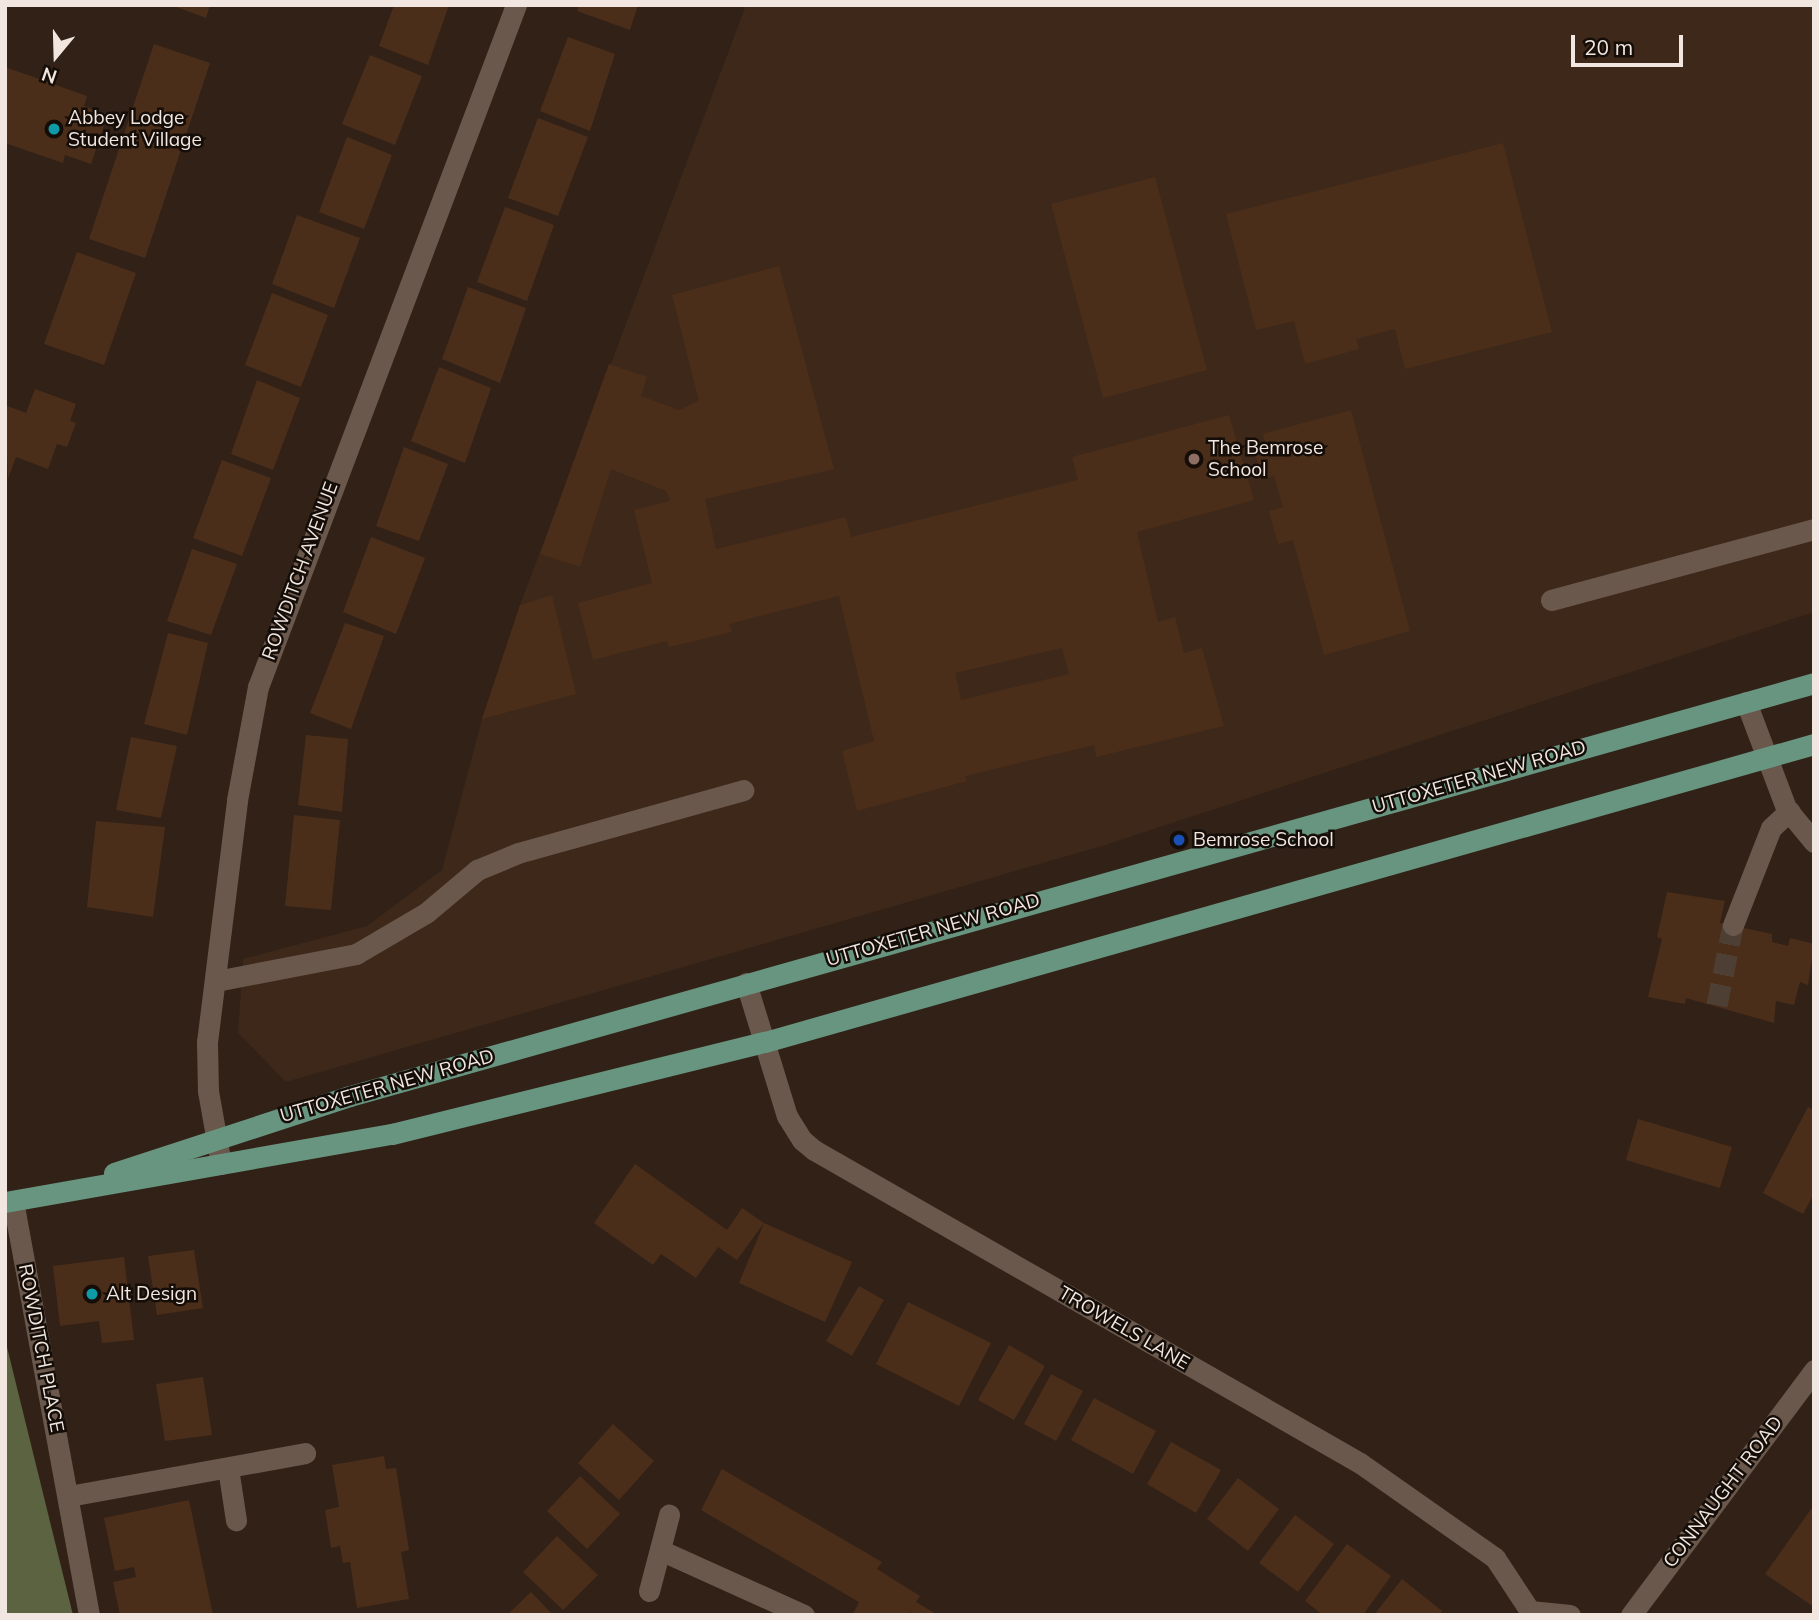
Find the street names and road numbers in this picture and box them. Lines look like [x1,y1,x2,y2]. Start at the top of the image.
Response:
street label: ROWDITCH AVENUE [257,479,343,663]
street label: UTTOXETER NEW ROAD [1369,736,1589,818]
street label: UTTOXETER NEW ROAD [823,889,1043,971]
street label: UTTOXETER NEW ROAD [277,1045,497,1127]
street label: ROWDITCH PLACE [13,1262,69,1434]
street label: TROWELS LANE [1055,1281,1193,1375]
street label: CONNAUGHT ROAD [1659,1412,1787,1572]

